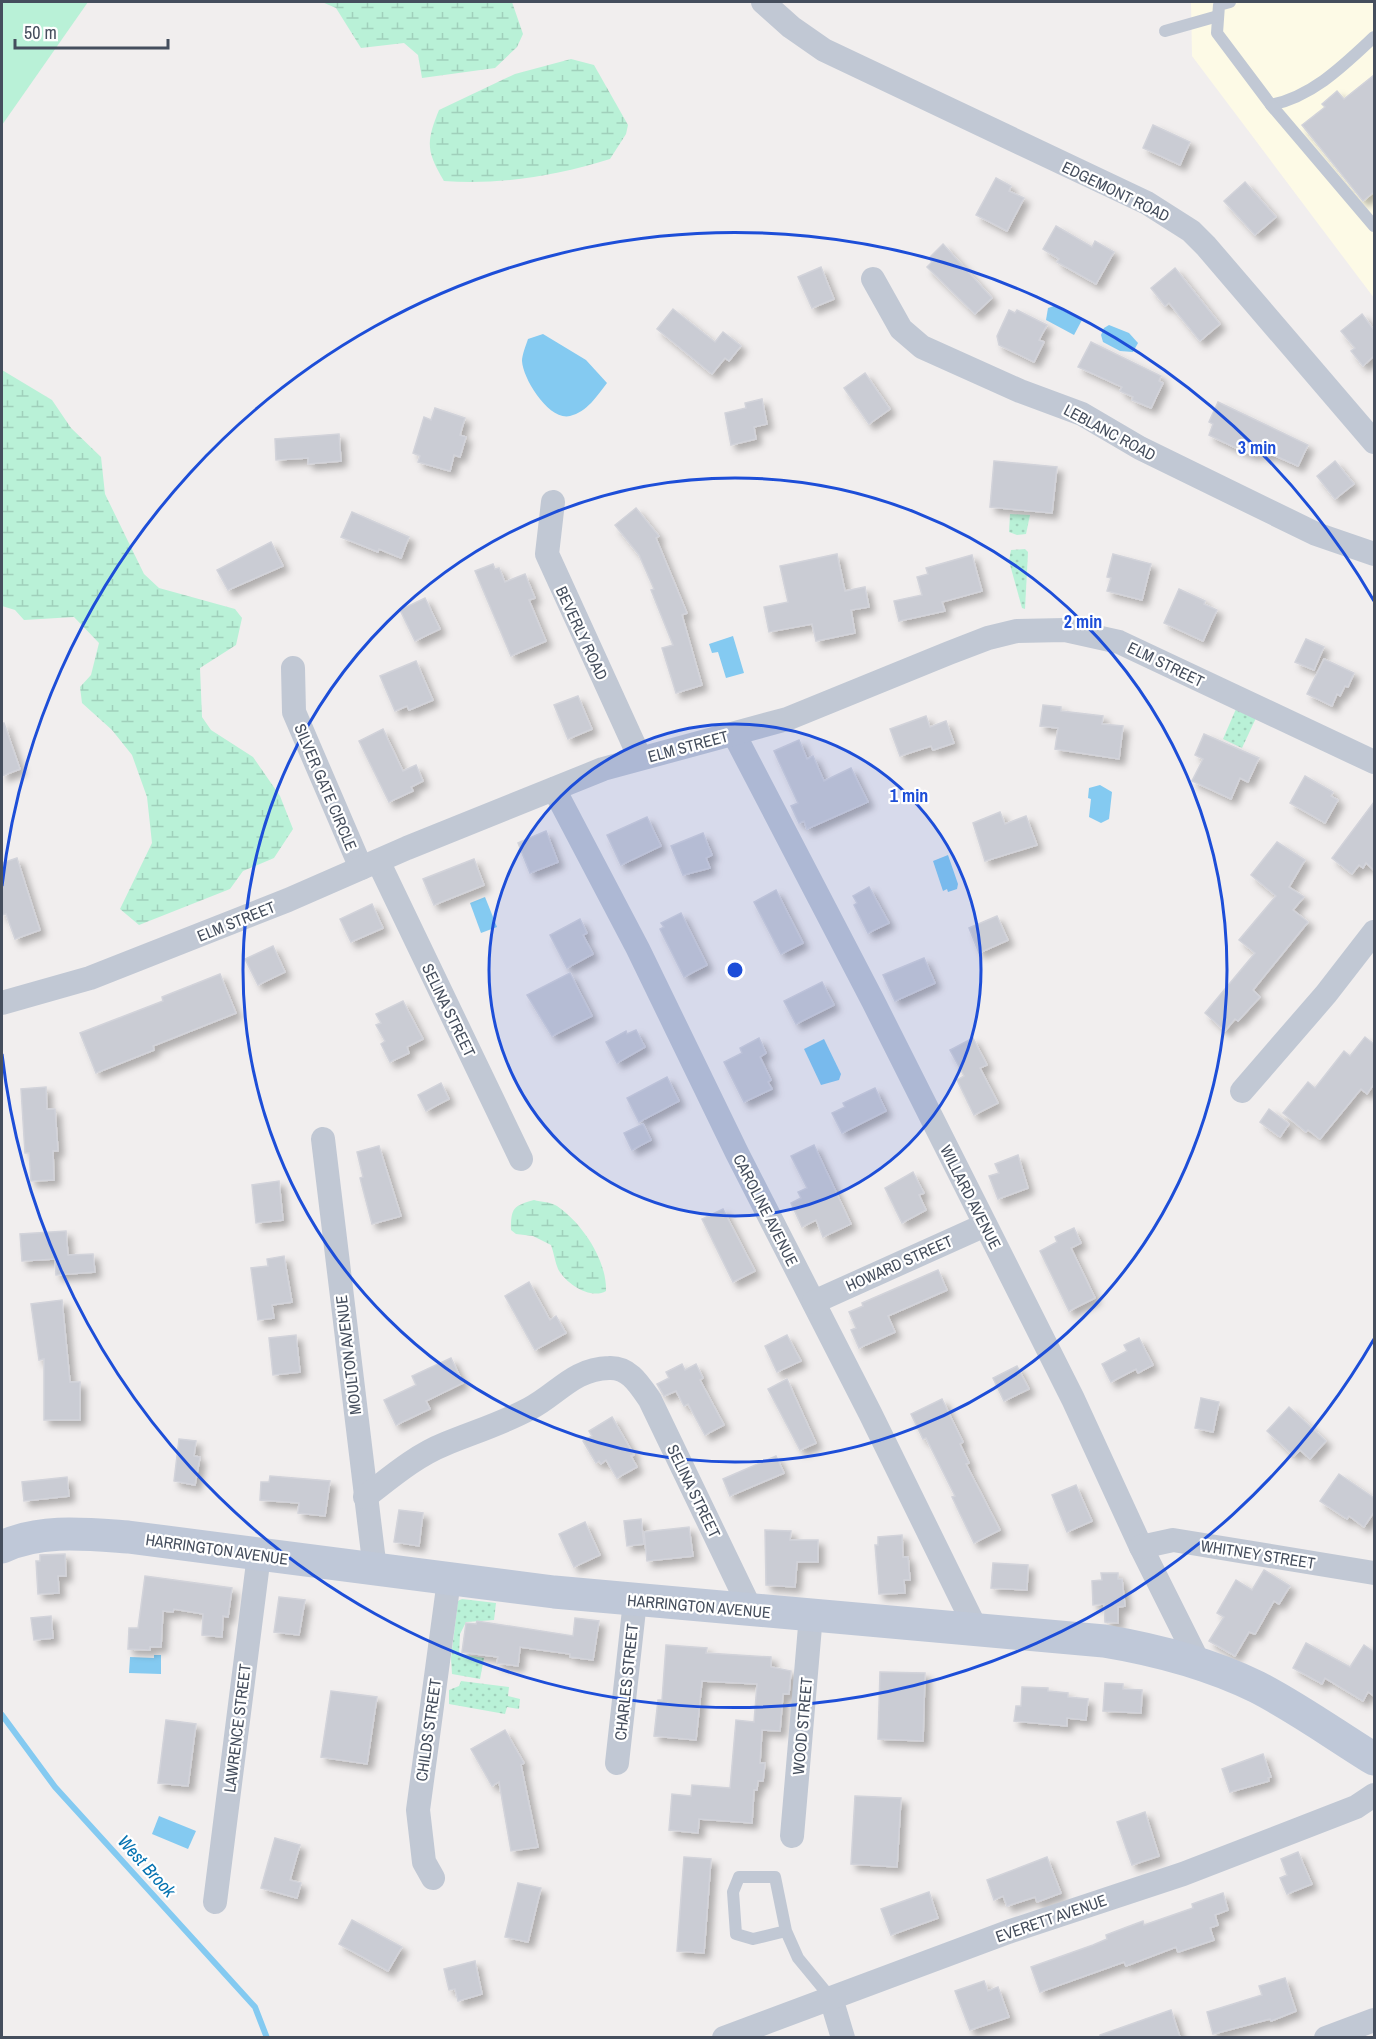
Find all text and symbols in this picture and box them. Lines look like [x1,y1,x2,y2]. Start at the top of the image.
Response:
scale bar [15,12,168,50]
text: 50 m [24,20,57,45]
street label: EDGEMONT ROAD [1059,155,1173,227]
street label: LEBLANC ROAD [1060,398,1160,466]
text: 3 min [1238,435,1276,460]
street label: BEVERLY ROAD [551,583,613,683]
text: 2 min [1064,609,1102,634]
street label: ELM STREET [1124,636,1208,692]
street label: SILVER GATE CIRCLE [289,720,363,854]
street label: ELM STREET [645,725,731,767]
text: 1 min [890,783,928,808]
street label: ELM STREET [194,895,278,947]
street label: SELINA STREET [417,960,481,1060]
centre of rings [725,960,745,980]
street label: WILLARD AVENUE [935,1141,1007,1253]
street label: CAROLINE AVENUE [728,1150,804,1270]
street label: HOWARD STREET [842,1230,956,1296]
street label: MOULTON AVENUE [330,1294,366,1416]
street label: SELINA STREET [662,1441,726,1541]
street label: HARRINGTON AVENUE [144,1528,290,1570]
street label: WHITNEY STREET [1199,1534,1317,1574]
street label: HARRINGTON AVENUE [626,1589,772,1623]
street label: CHARLES STREET [609,1622,643,1742]
street label: LAWRENCE STREET [218,1663,256,1793]
street label: WOOD STREET [787,1676,817,1776]
street label: CHILDS STREET [410,1677,446,1783]
water label: West Brook [112,1829,182,1903]
street label: EVERETT AVENUE [992,1889,1110,1947]

